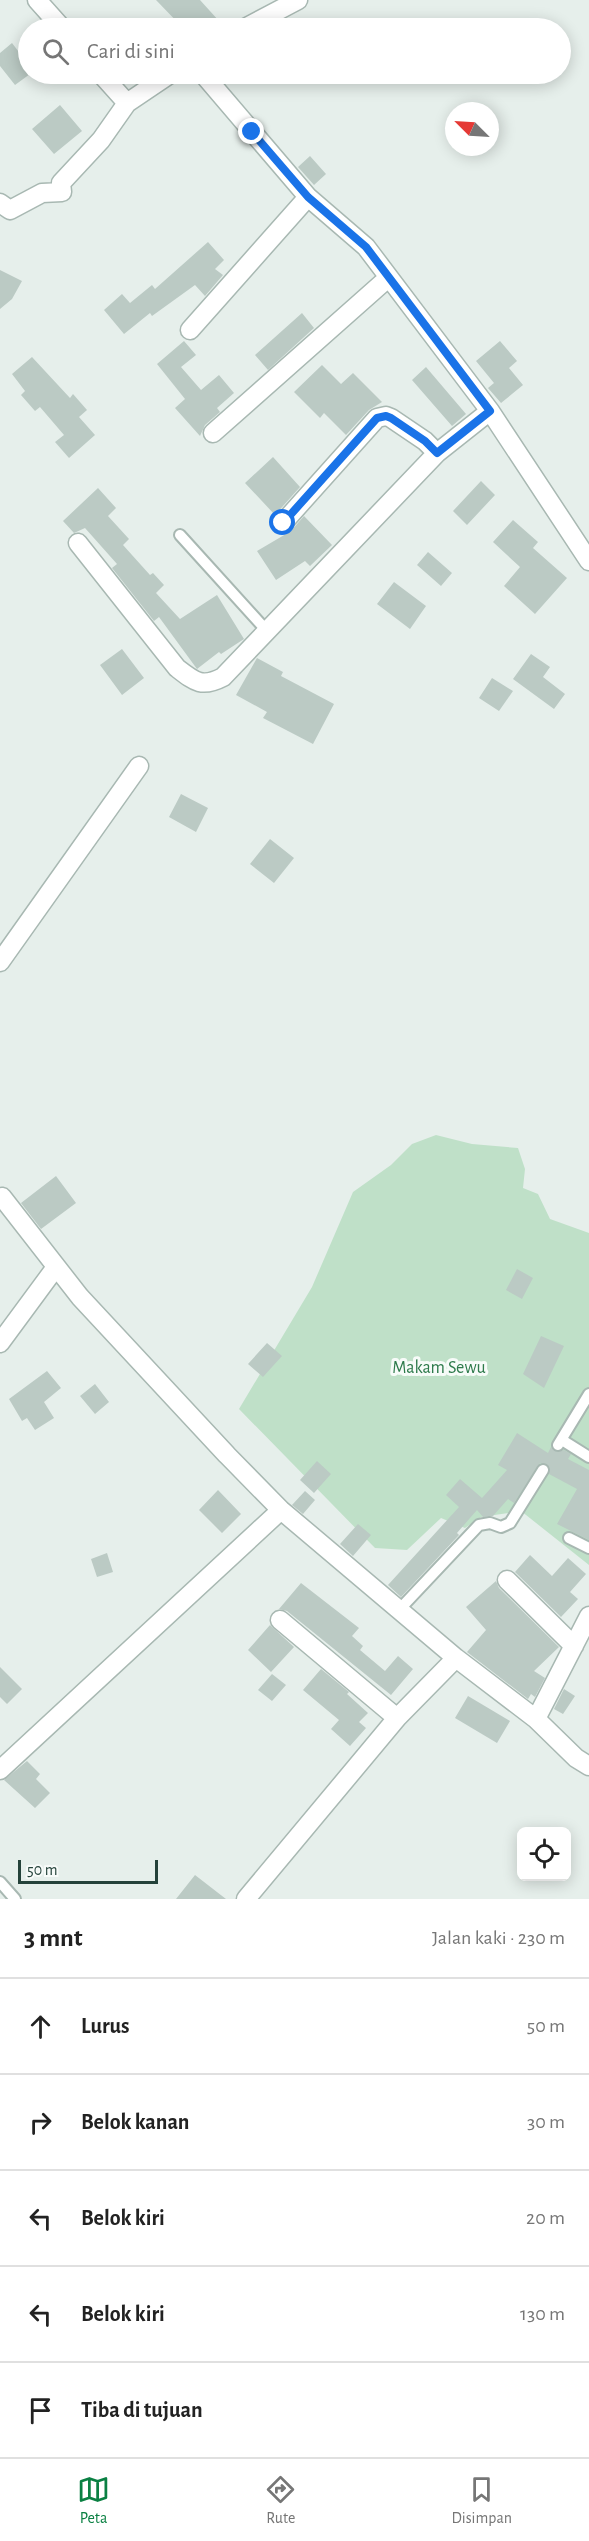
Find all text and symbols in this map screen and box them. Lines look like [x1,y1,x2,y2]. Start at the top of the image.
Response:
search box [18,18,571,84]
icon: search [39,35,72,68]
text: Cari di sini [87,40,175,62]
north arrow [445,102,499,156]
route end [238,118,264,144]
route start [269,509,295,535]
park label: Makam Sewu [392,1359,486,1377]
map controls [517,1827,571,1881]
button: locate [517,1827,571,1881]
scale bar [18,1857,158,1884]
text: 50 m [27,1862,58,1878]
text: 3 mnt [24,1925,83,1951]
text: Jalan kaki · 230 m [432,1928,565,1948]
icon: ahead [24,2010,57,2043]
text: Lurus [81,2015,130,2037]
text: 50 m [527,2016,565,2036]
icon: right [24,2106,57,2139]
text: Belok kanan [81,2111,189,2133]
text: 30 m [527,2112,565,2132]
icon: left [24,2202,57,2235]
text: Belok kiri [81,2207,165,2229]
text: 20 m [526,2208,565,2228]
icon: left [24,2298,57,2331]
text: Belok kiri [81,2303,165,2325]
text: 130 m [520,2304,565,2324]
icon: arrive [24,2394,57,2427]
text: Tiba di tujuan [81,2399,203,2421]
tab: Peta [77,2473,110,2528]
tab: Rute [264,2473,297,2528]
tab: Disimpan [451,2473,512,2528]

